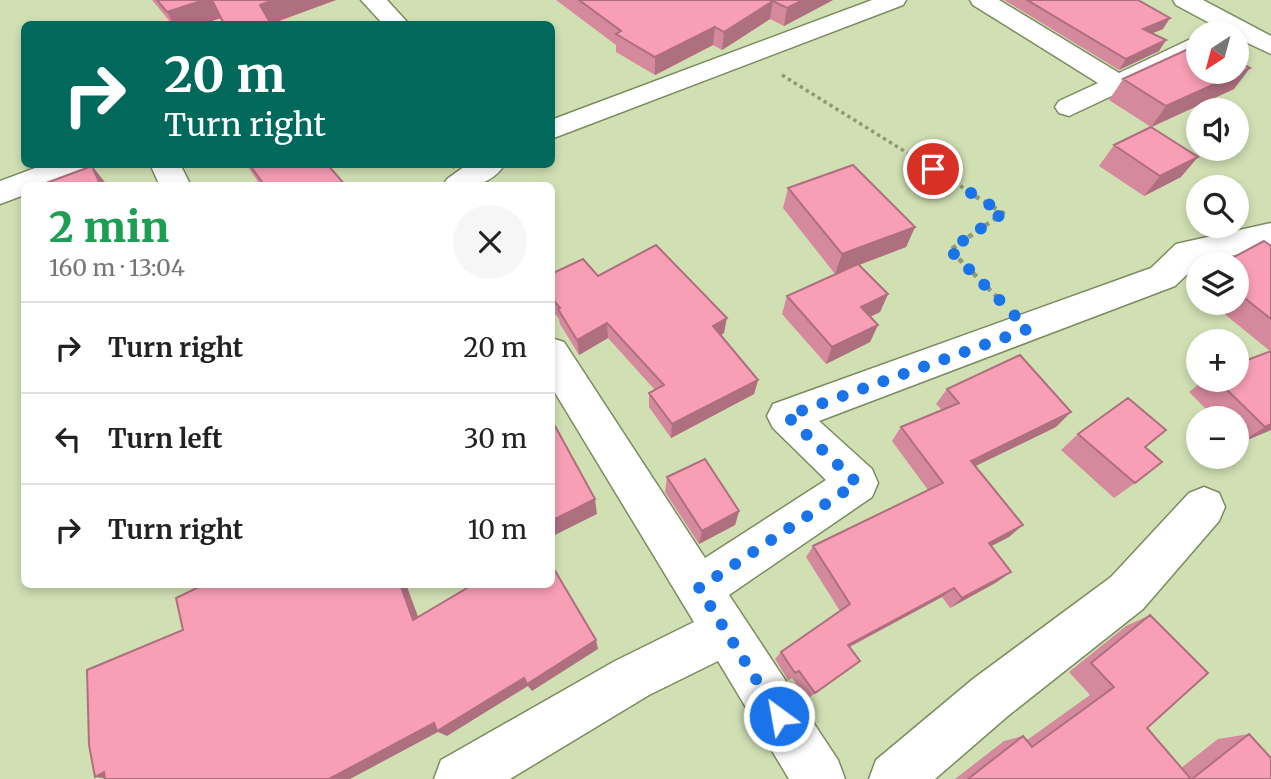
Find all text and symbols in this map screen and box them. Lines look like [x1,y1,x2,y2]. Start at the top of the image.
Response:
north arrow [1186,21,1250,84]
map controls [1186,21,1249,469]
text: 20 m [164,44,285,105]
icon: right [49,49,140,140]
button: sound [1186,98,1249,161]
text: Turn right [164,105,326,145]
pin [903,139,963,199]
icon: arrive [914,150,952,188]
button: search [1186,175,1249,238]
text: 2 min [49,201,169,253]
button: close [453,205,527,279]
button: layers [1186,252,1249,315]
text: 160 m · 13:04 [49,253,185,282]
icon: right [49,329,87,367]
button: + [1186,329,1249,392]
text: Turn right [108,331,243,364]
text: 20 m [463,331,527,364]
button: − [1186,406,1249,469]
icon: left [49,420,87,458]
text: Turn left [108,422,222,455]
text: 30 m [464,422,527,455]
icon: right [49,511,87,549]
text: Turn right [108,513,243,546]
text: 10 m [468,513,527,546]
position arrow [742,679,816,753]

